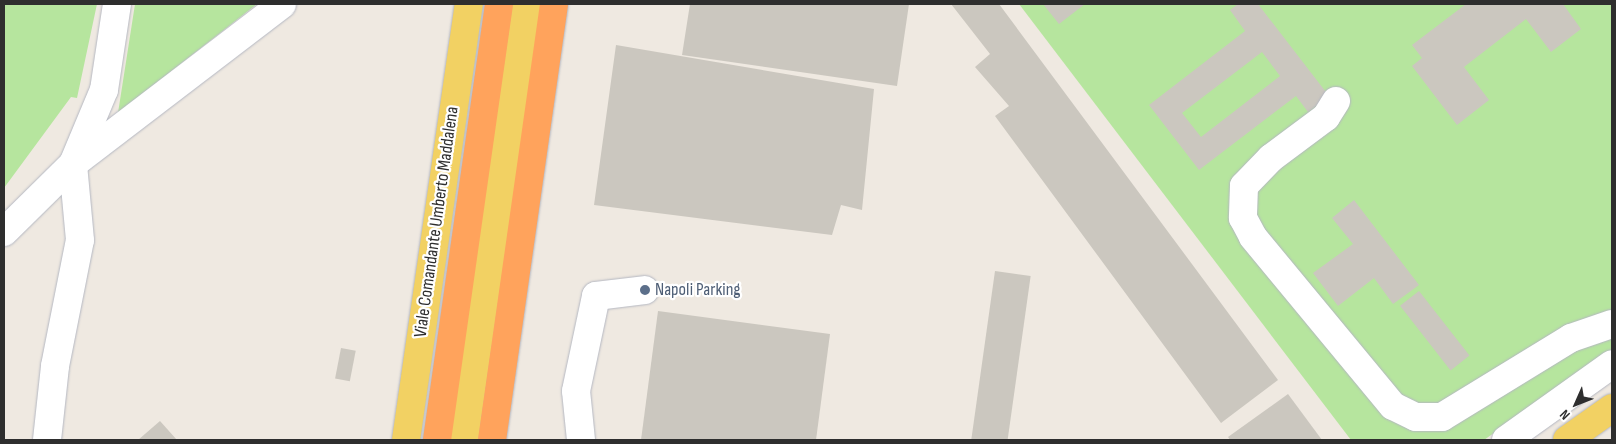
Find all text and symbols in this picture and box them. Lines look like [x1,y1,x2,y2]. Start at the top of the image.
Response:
street label: Viale Comandante Umberto Maddalena [410,105,464,339]
place label: Napoli Parking [655,279,741,301]
marker: Napoli Parking [639,284,651,296]
north arrow [1551,379,1601,429]
text: N [1556,406,1574,423]

